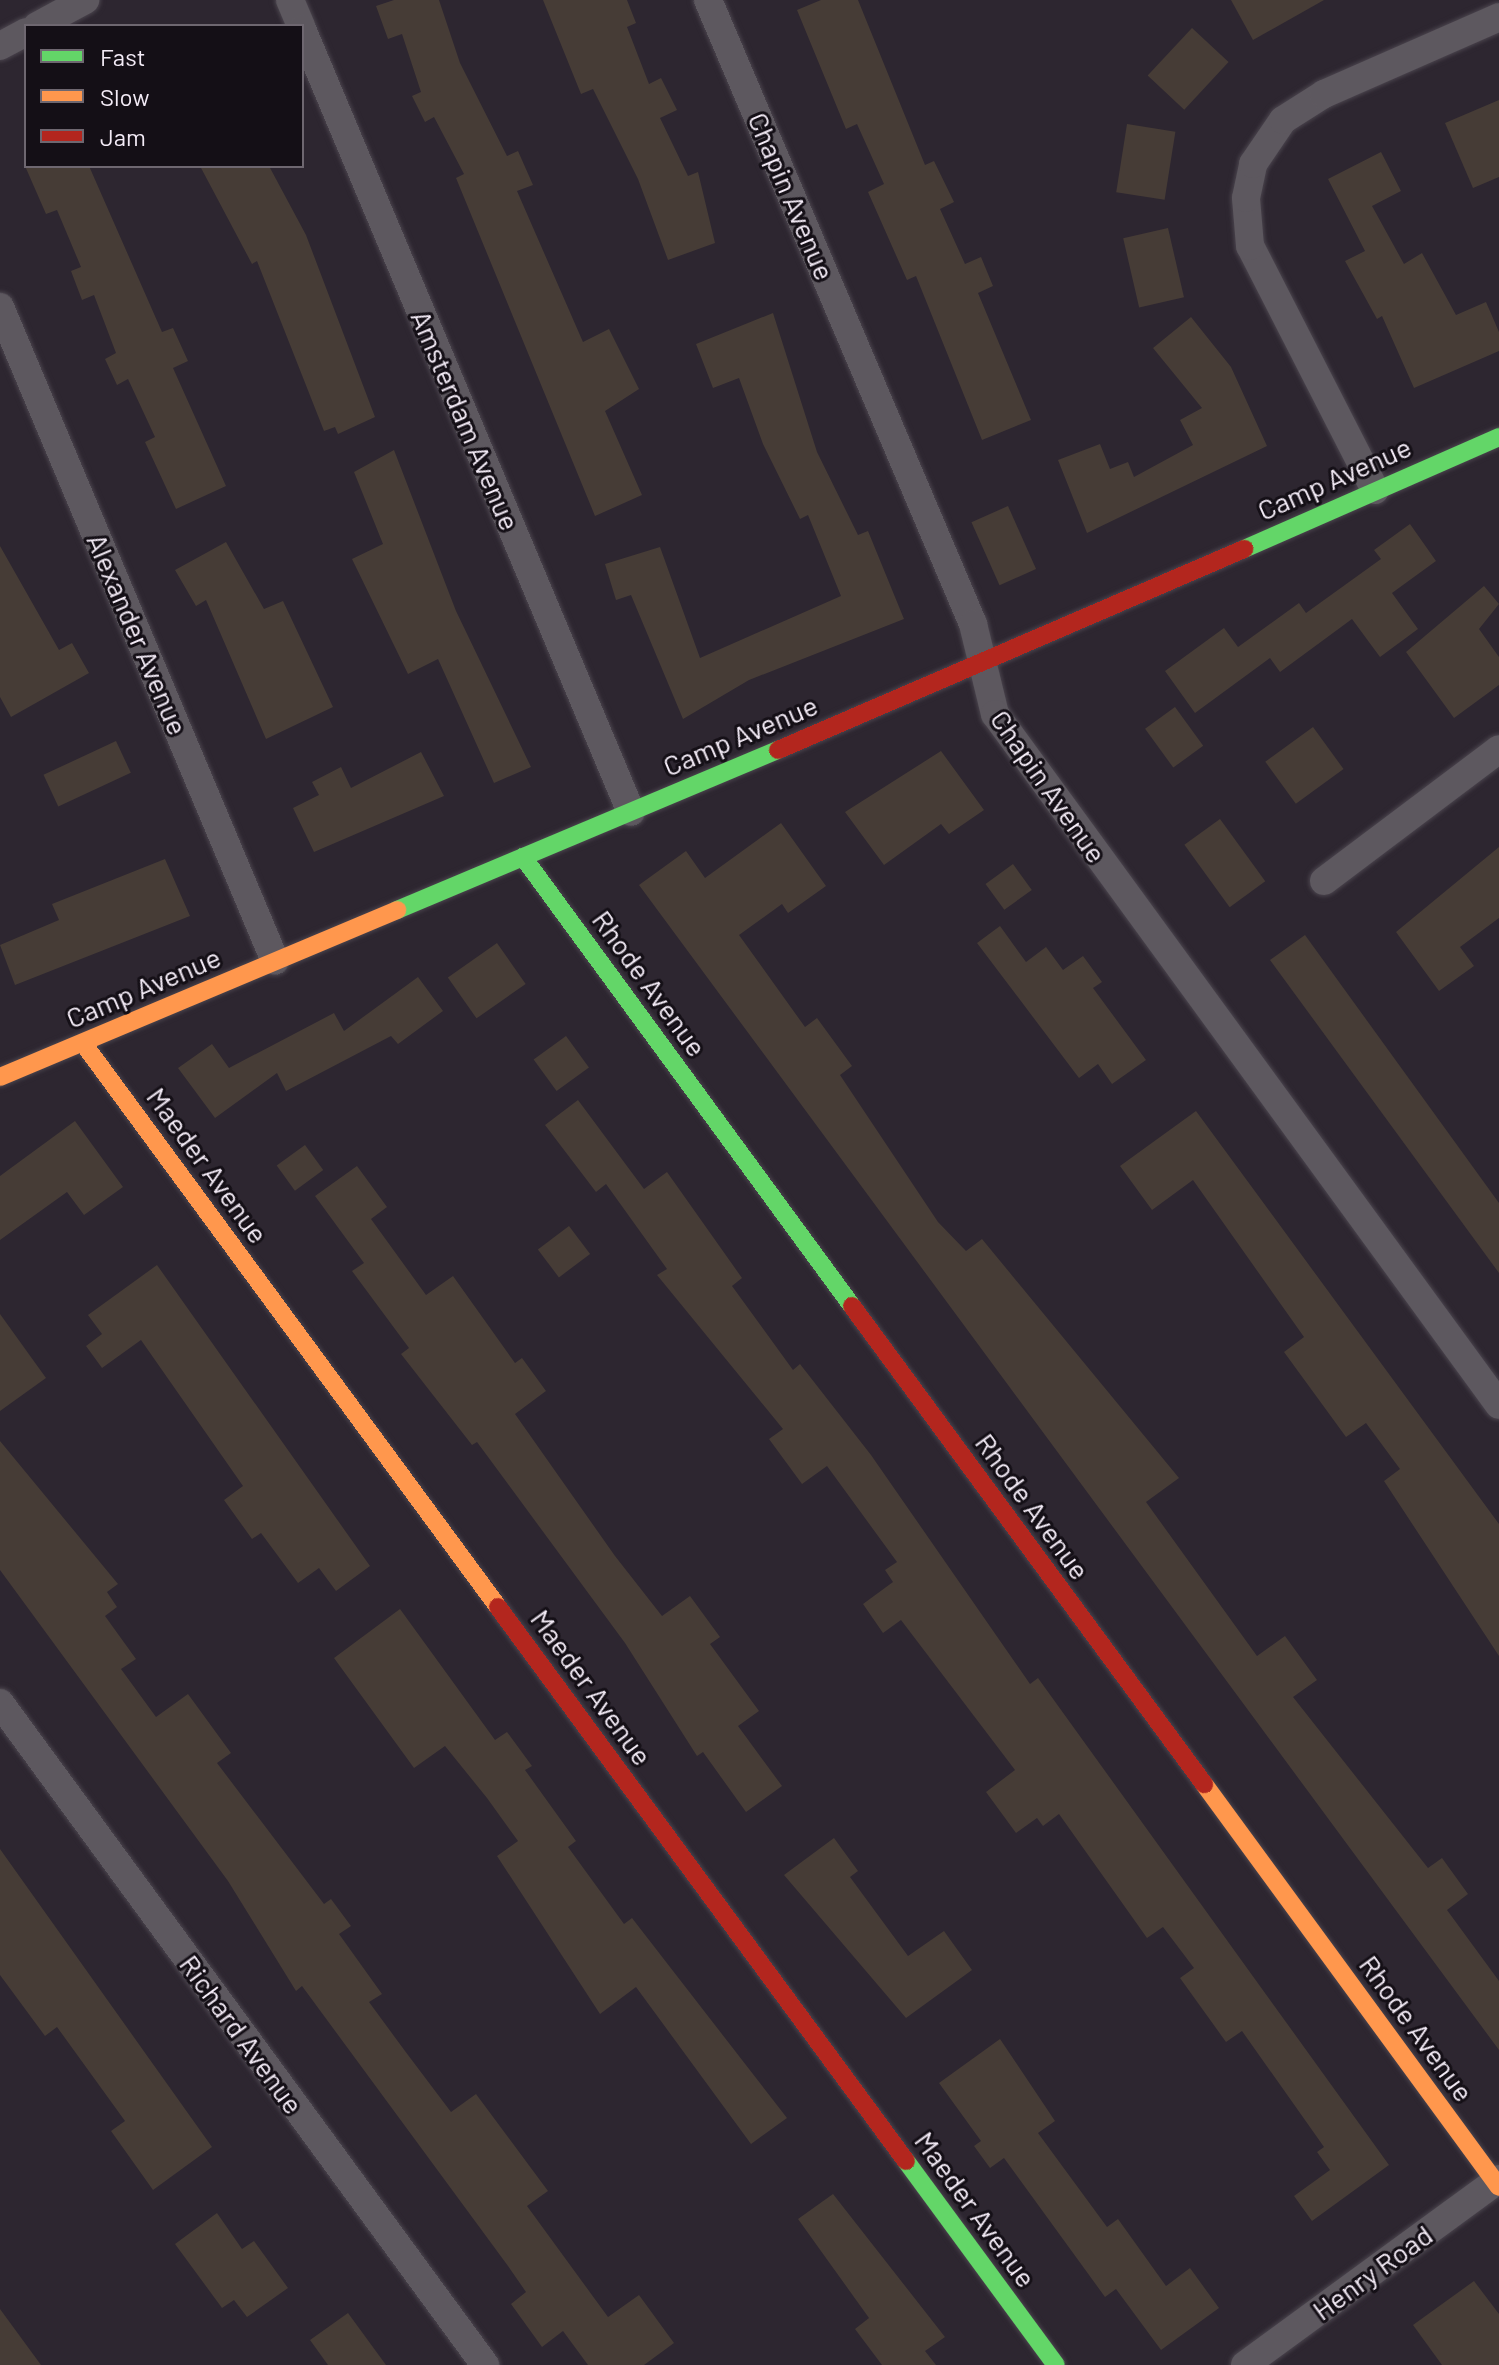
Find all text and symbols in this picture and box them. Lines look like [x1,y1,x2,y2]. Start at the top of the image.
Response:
legend [24,24,304,168]
text: Fast [100,42,145,71]
text: Slow [100,82,149,111]
street label: Chapin Avenue [742,107,842,285]
text: Jam [100,122,146,151]
street label: Amsterdam Avenue [404,305,528,535]
street label: Camp Avenue [1252,429,1416,527]
street label: Alexander Avenue [80,528,196,740]
street label: Camp Avenue [658,687,822,783]
street label: Chapin Avenue [984,703,1114,869]
street label: Rhode Avenue [586,904,714,1062]
street label: Camp Avenue [61,939,225,1035]
street label: Maeder Avenue [140,1081,276,1249]
street label: Rhode Avenue [969,1427,1097,1585]
street label: Maeder Avenue [524,1603,660,1771]
street label: Richard Avenue [173,1948,311,2120]
street label: Rhode Avenue [1353,1949,1481,2107]
street label: Maeder Avenue [908,2125,1044,2293]
street label: Henry Road [1306,2217,1438,2327]

